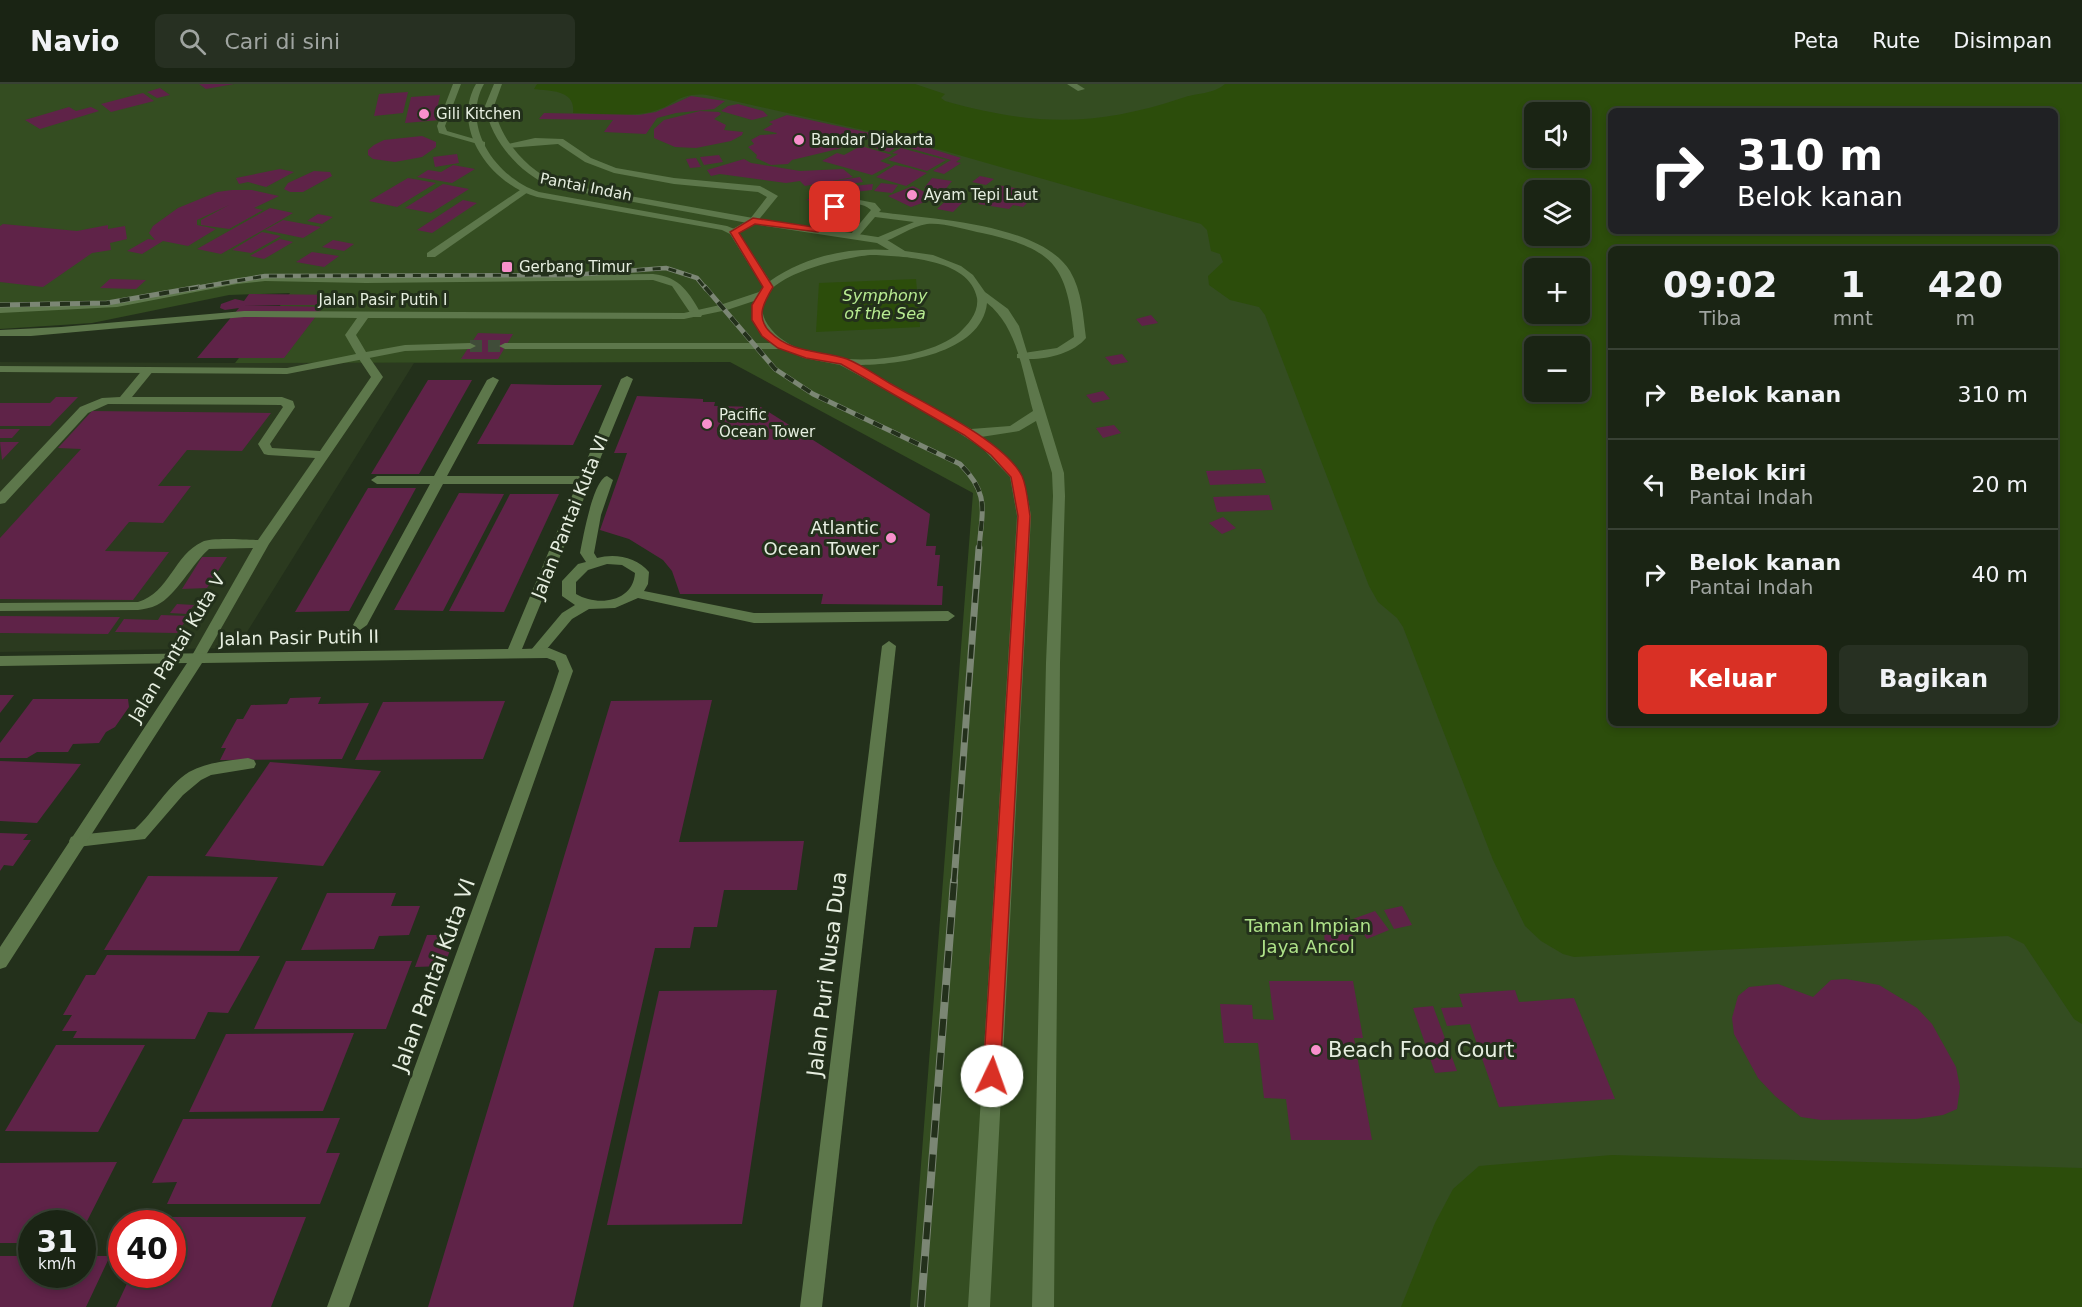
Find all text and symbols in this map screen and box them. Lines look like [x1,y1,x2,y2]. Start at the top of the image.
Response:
search box [155,14,575,68]
text: Navio [30,25,119,58]
icon: search [176,25,209,58]
text: Cari di sini [224,29,340,54]
text: Peta [1793,29,1839,53]
text: Rute [1872,29,1920,53]
text: Disimpan [1953,29,2052,53]
map controls [1524,102,1590,402]
button: sound [1524,102,1590,168]
place label: Gili Kitchen [436,105,521,123]
marker: Gili Kitchen [417,107,431,121]
place label: Bandar Djakarta [811,131,933,149]
text: 310 m [1737,131,1883,180]
icon: right [1638,132,1716,210]
marker: Bandar Djakarta [792,133,806,147]
street label: Pantai Indah [539,169,633,205]
button: layers [1524,180,1590,246]
pin [809,181,860,232]
text: Belok kanan [1737,181,1903,212]
place label: Ayam Tepi Laut [924,186,1038,204]
marker: Ayam Tepi Laut [905,188,919,202]
icon: arrive [818,190,851,223]
place label: Gerbang Timur [519,258,633,276]
button: + [1524,258,1590,324]
marker: Gerbang Timur [500,260,514,274]
text: 09:02 [1663,264,1778,305]
text: 1 [1840,264,1865,305]
text: 420 [1928,264,2003,305]
water label: Symphony of the Sea [843,286,928,323]
street label: Jalan Pasir Putih I [318,291,447,309]
text: Tiba [1699,306,1741,330]
text: mnt [1833,306,1873,330]
text: m [1956,306,1975,330]
button: − [1524,336,1590,402]
icon: right [1638,378,1671,411]
text: Belok kanan [1689,382,1841,407]
text: 310 m [1958,382,2028,407]
place label: Pacific Ocean Tower [719,406,816,441]
marker: Pacific Ocean Tower [700,417,714,431]
street label: Jalan Pantai Kuta VI [527,432,612,603]
text: Belok kiri [1689,460,1806,485]
icon: left [1638,468,1671,501]
text: 20 m [1972,472,2028,497]
text: Pantai Indah [1689,485,1813,509]
place label: Atlantic Ocean Tower [764,517,880,559]
marker: Atlantic Ocean Tower [884,531,898,545]
text: Belok kanan [1689,550,1841,575]
icon: right [1638,558,1671,591]
text: 40 m [1972,562,2028,587]
street label: Jalan Pantai Kuta V [123,569,230,727]
text: Pantai Indah [1689,575,1813,599]
street label: Jalan Pasir Putih II [218,626,379,649]
button: Keluar [1638,645,1827,714]
button: Bagikan [1839,645,2028,714]
street label: Jalan Puri Nusa Dua [802,870,851,1080]
street label: Jalan Pantai Kuta VI [387,875,480,1077]
park label: Taman Impian Jaya Ancol [1244,915,1371,957]
place label: Beach Food Court [1328,1038,1514,1062]
marker: Beach Food Court [1309,1043,1323,1057]
position arrow [960,1044,1024,1108]
speed limit sign: 40 [108,1210,186,1288]
text: 31 [36,1224,78,1259]
text: km/h [38,1255,76,1273]

